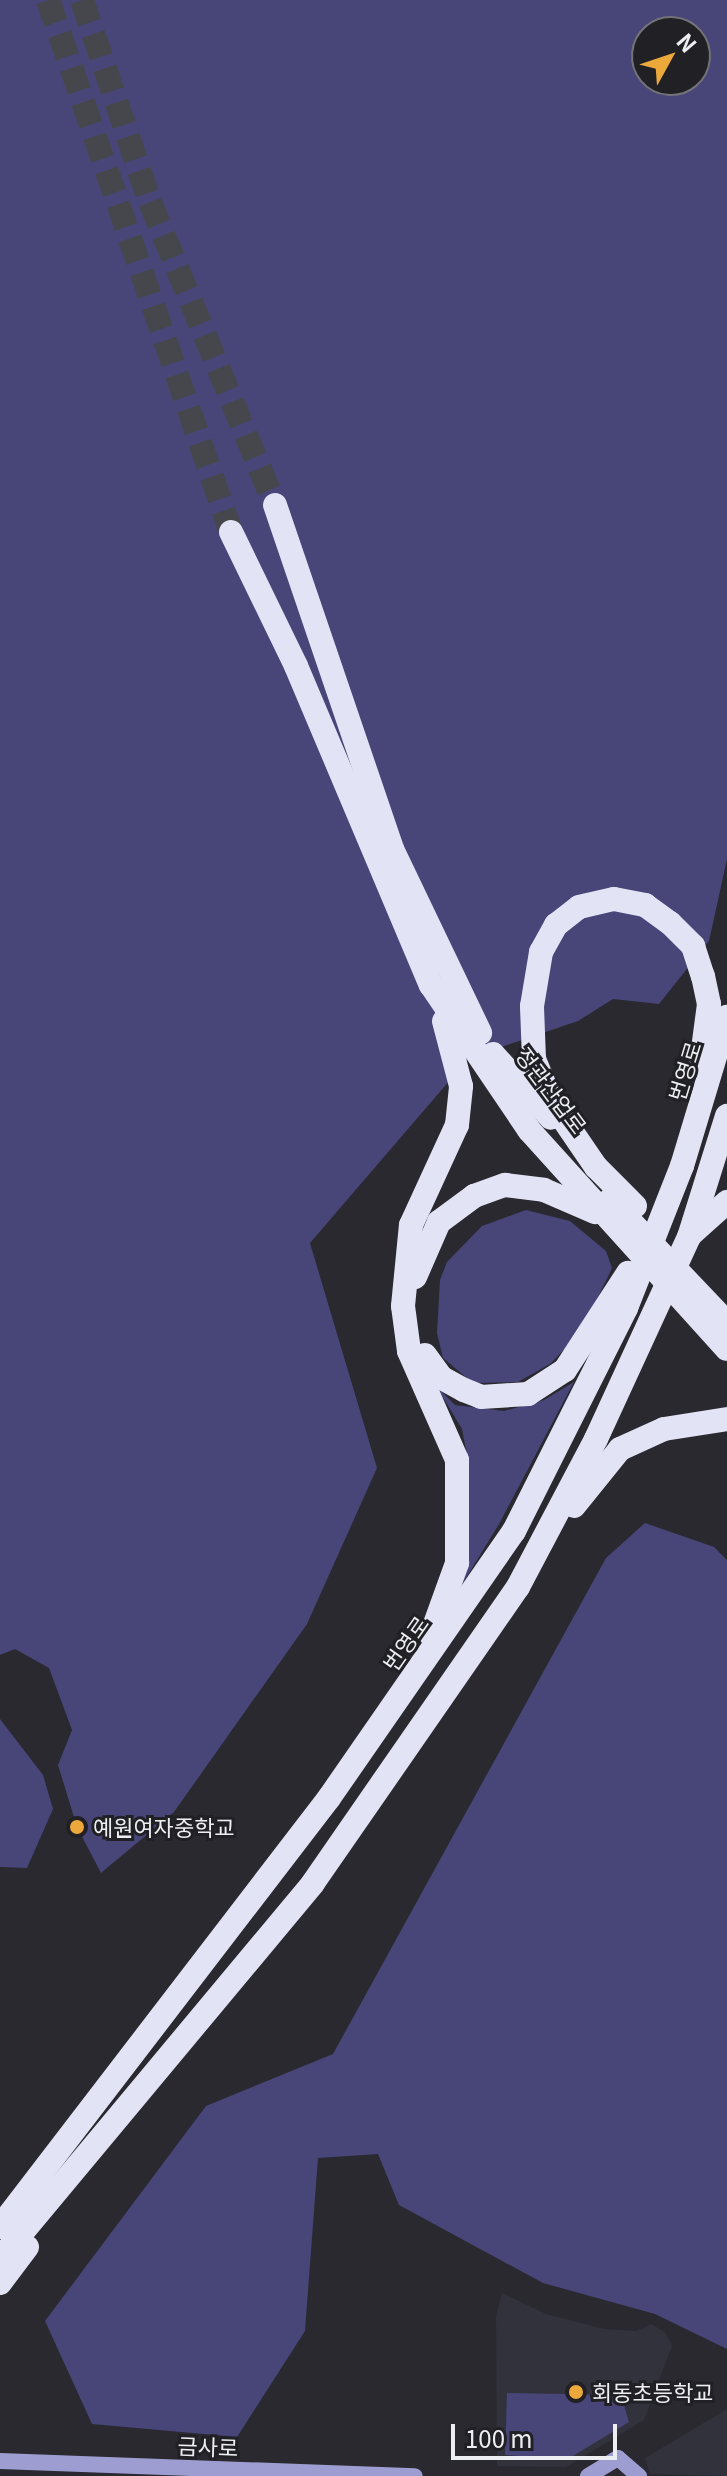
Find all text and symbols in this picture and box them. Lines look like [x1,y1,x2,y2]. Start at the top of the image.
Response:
north arrow [631,16,711,96]
text: N [670,25,705,58]
street label: 번영로 [663,1038,705,1104]
street label: 정관산업로 [511,1042,593,1138]
street label: 번영로 [377,1611,433,1675]
place label: 예원여자중학교 [93,1814,235,1840]
marker: 예원여자중학교 [68,1818,86,1836]
place label: 회동초등학교 [592,2379,713,2405]
marker: 회동초등학교 [567,2383,585,2401]
scale bar [455,2408,621,2458]
text: 100 m [465,2420,533,2455]
street label: 금사로 [177,2432,239,2460]

